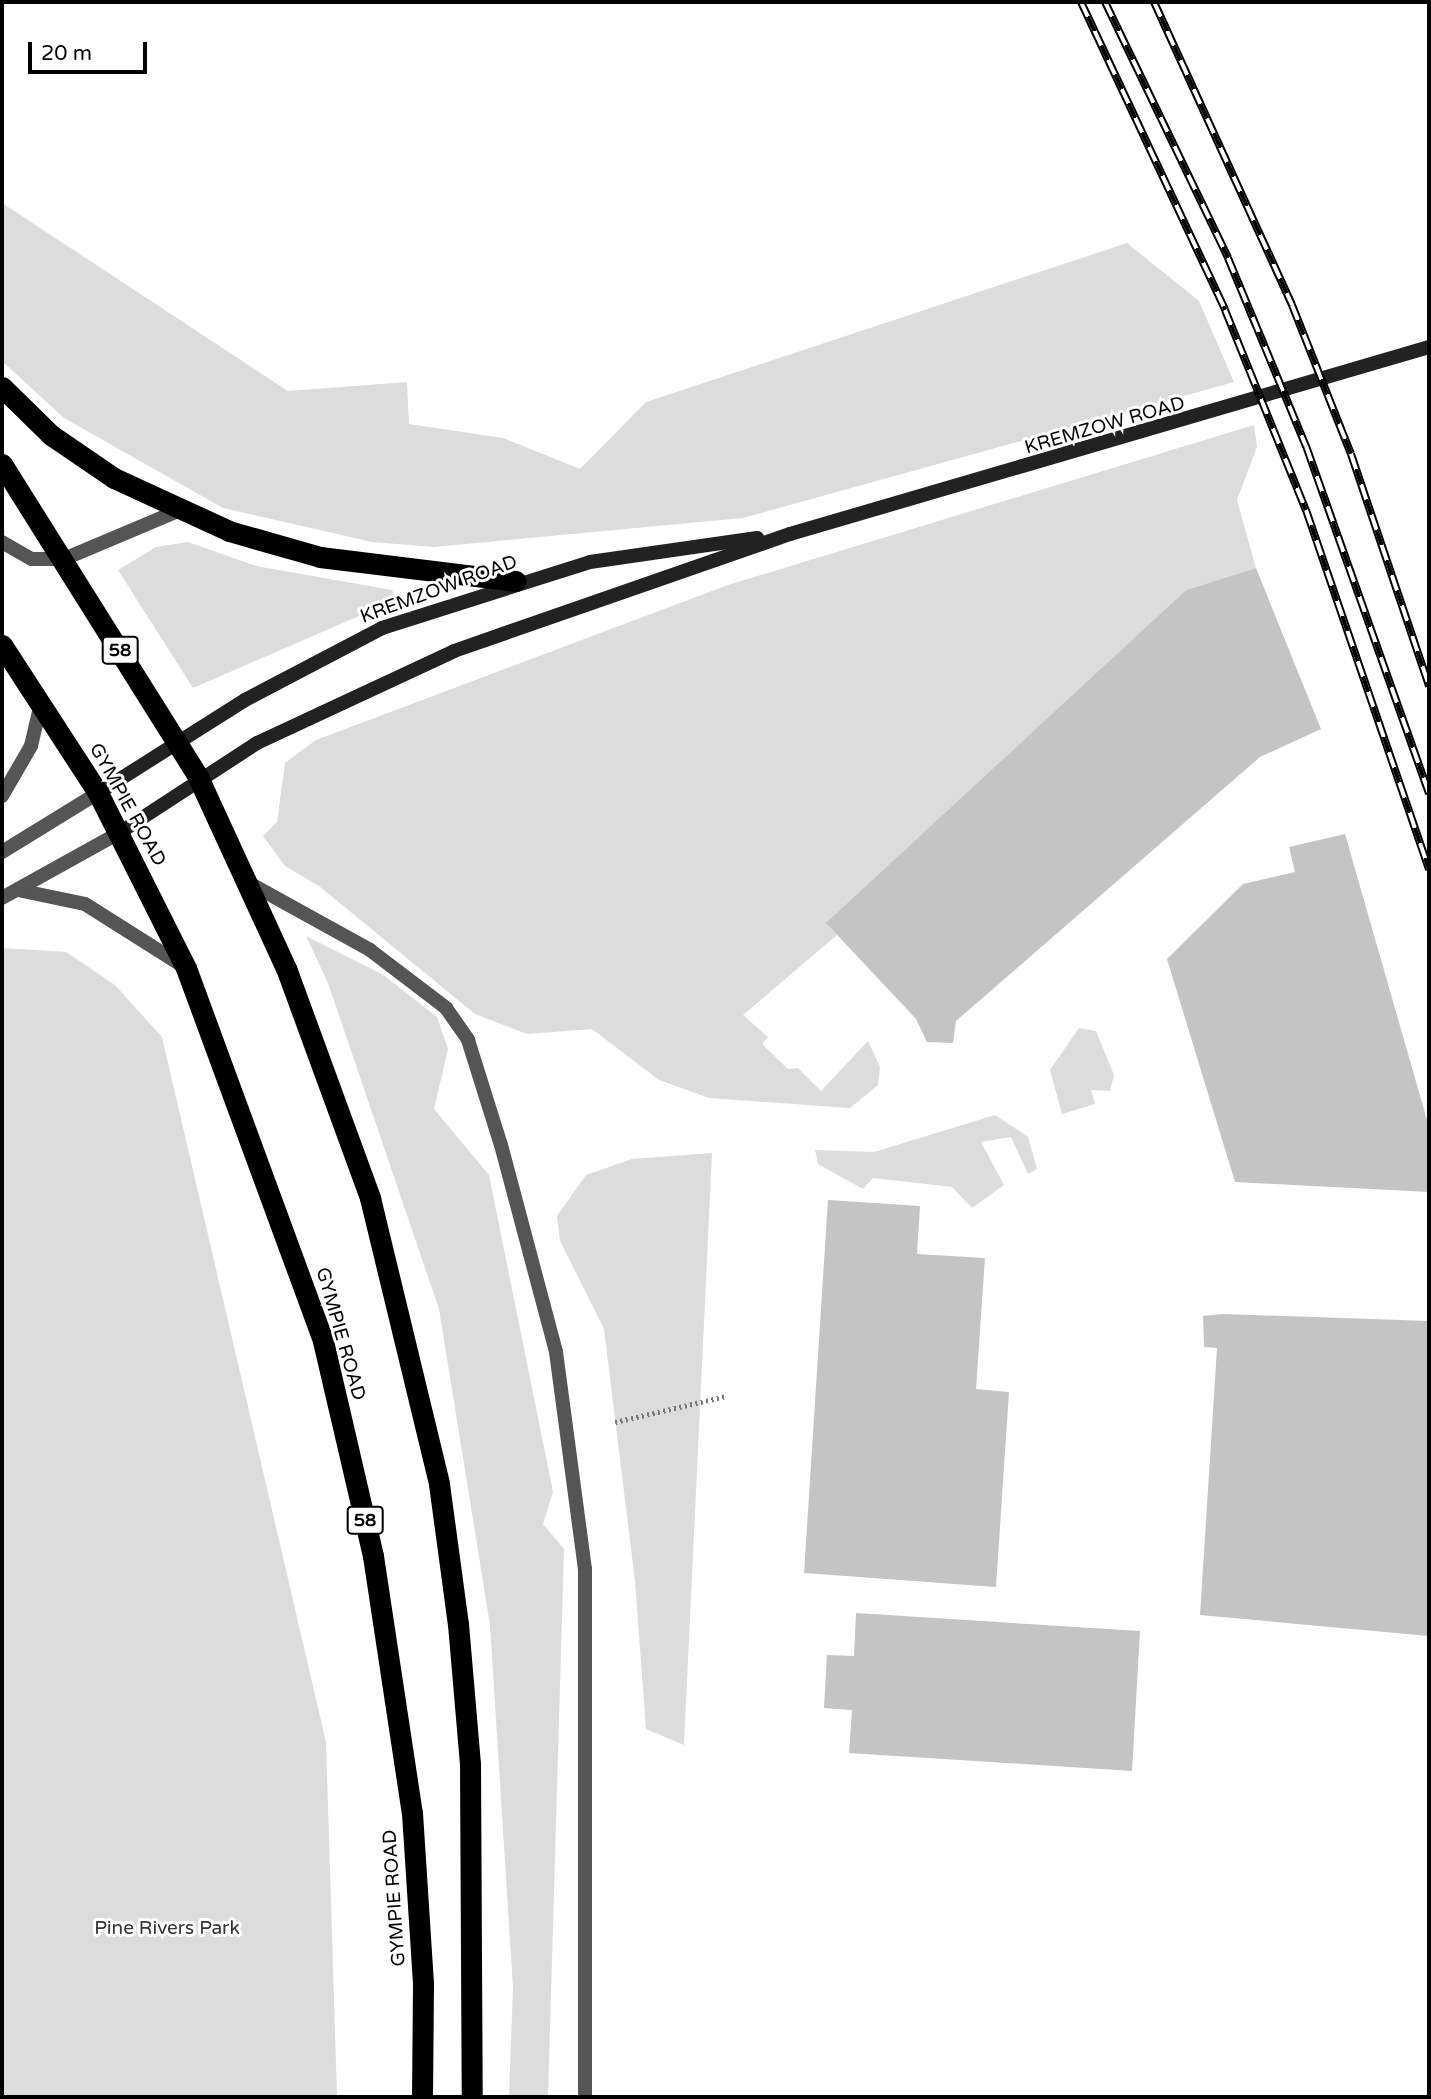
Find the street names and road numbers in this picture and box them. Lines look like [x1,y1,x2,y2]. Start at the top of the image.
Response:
street label: KREMZOW ROAD [1022,392,1188,460]
street label: KREMZOW ROAD [357,551,521,629]
road number: 58 [101,636,139,664]
street label: GYMPIE ROAD [84,739,170,871]
street label: GYMPIE ROAD [310,1265,370,1403]
road number: 58 [346,1506,384,1534]
street label: GYMPIE ROAD [379,1829,411,1967]

